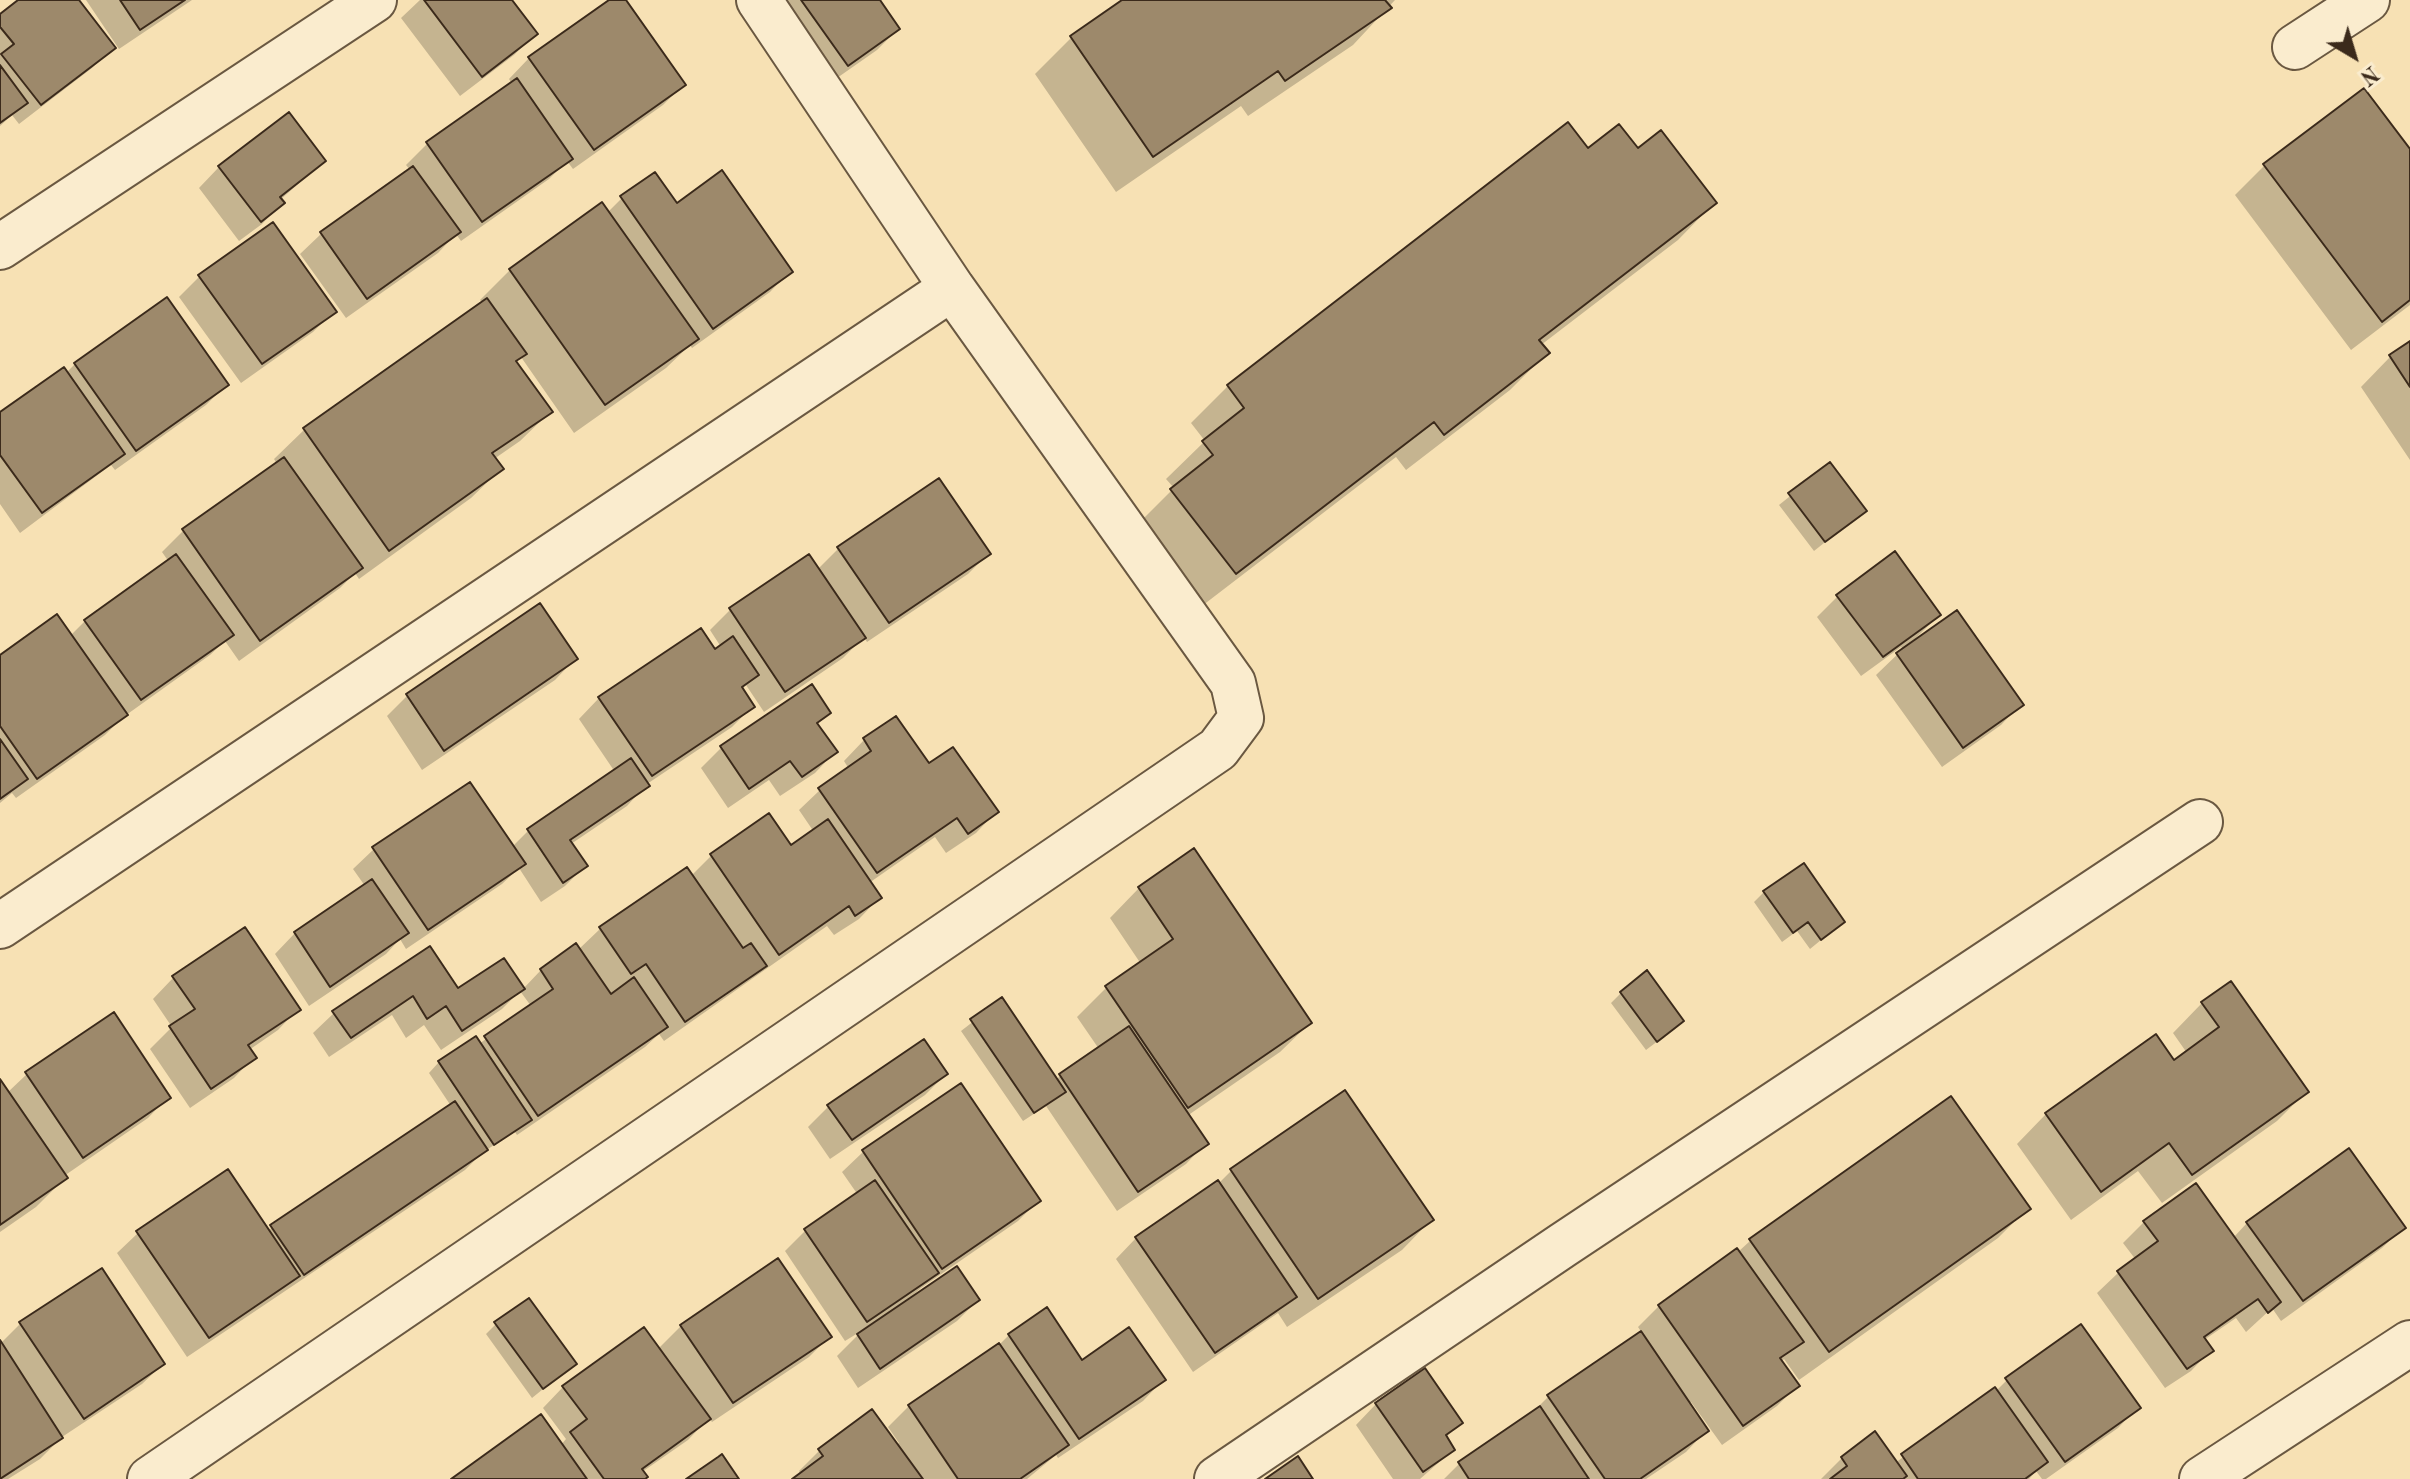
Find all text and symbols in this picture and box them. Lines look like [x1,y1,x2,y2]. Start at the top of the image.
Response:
north arrow [2314,16,2394,96]
text: N [2355,61,2382,89]

